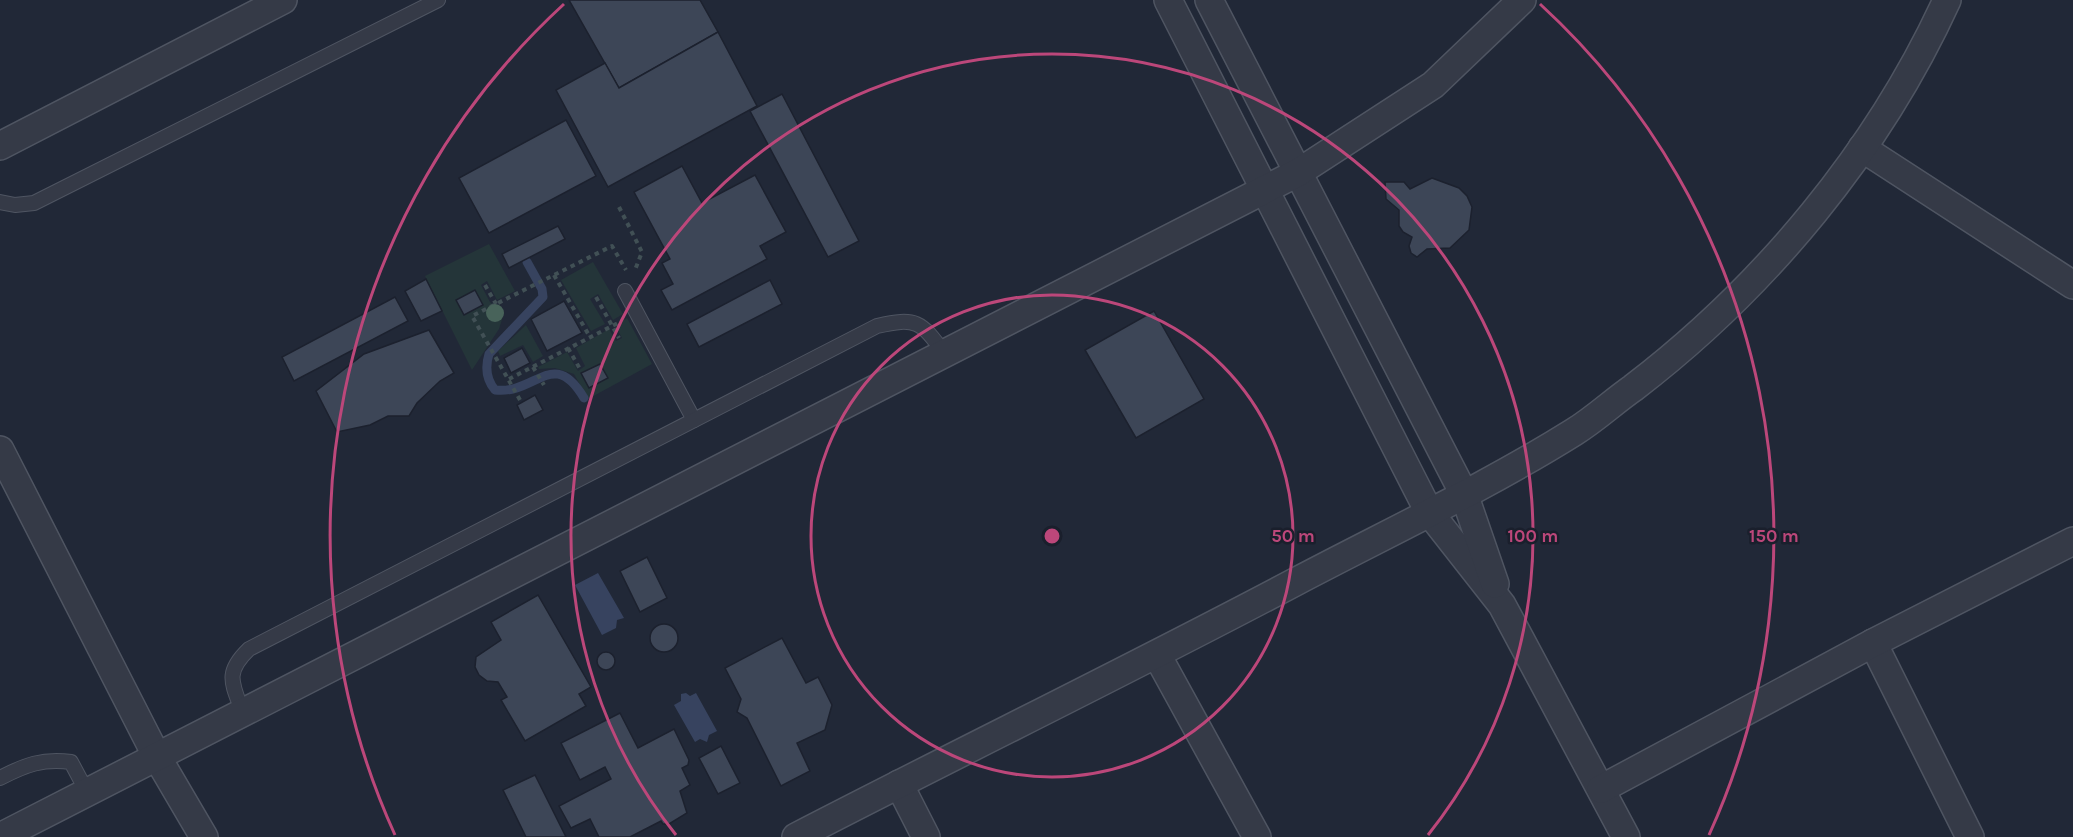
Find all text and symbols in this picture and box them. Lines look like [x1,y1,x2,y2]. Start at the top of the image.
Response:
text: 50 m [1271,525,1315,547]
text: 100 m [1508,525,1558,547]
text: 150 m [1749,525,1799,547]
centre of rings [1042,526,1062,546]

